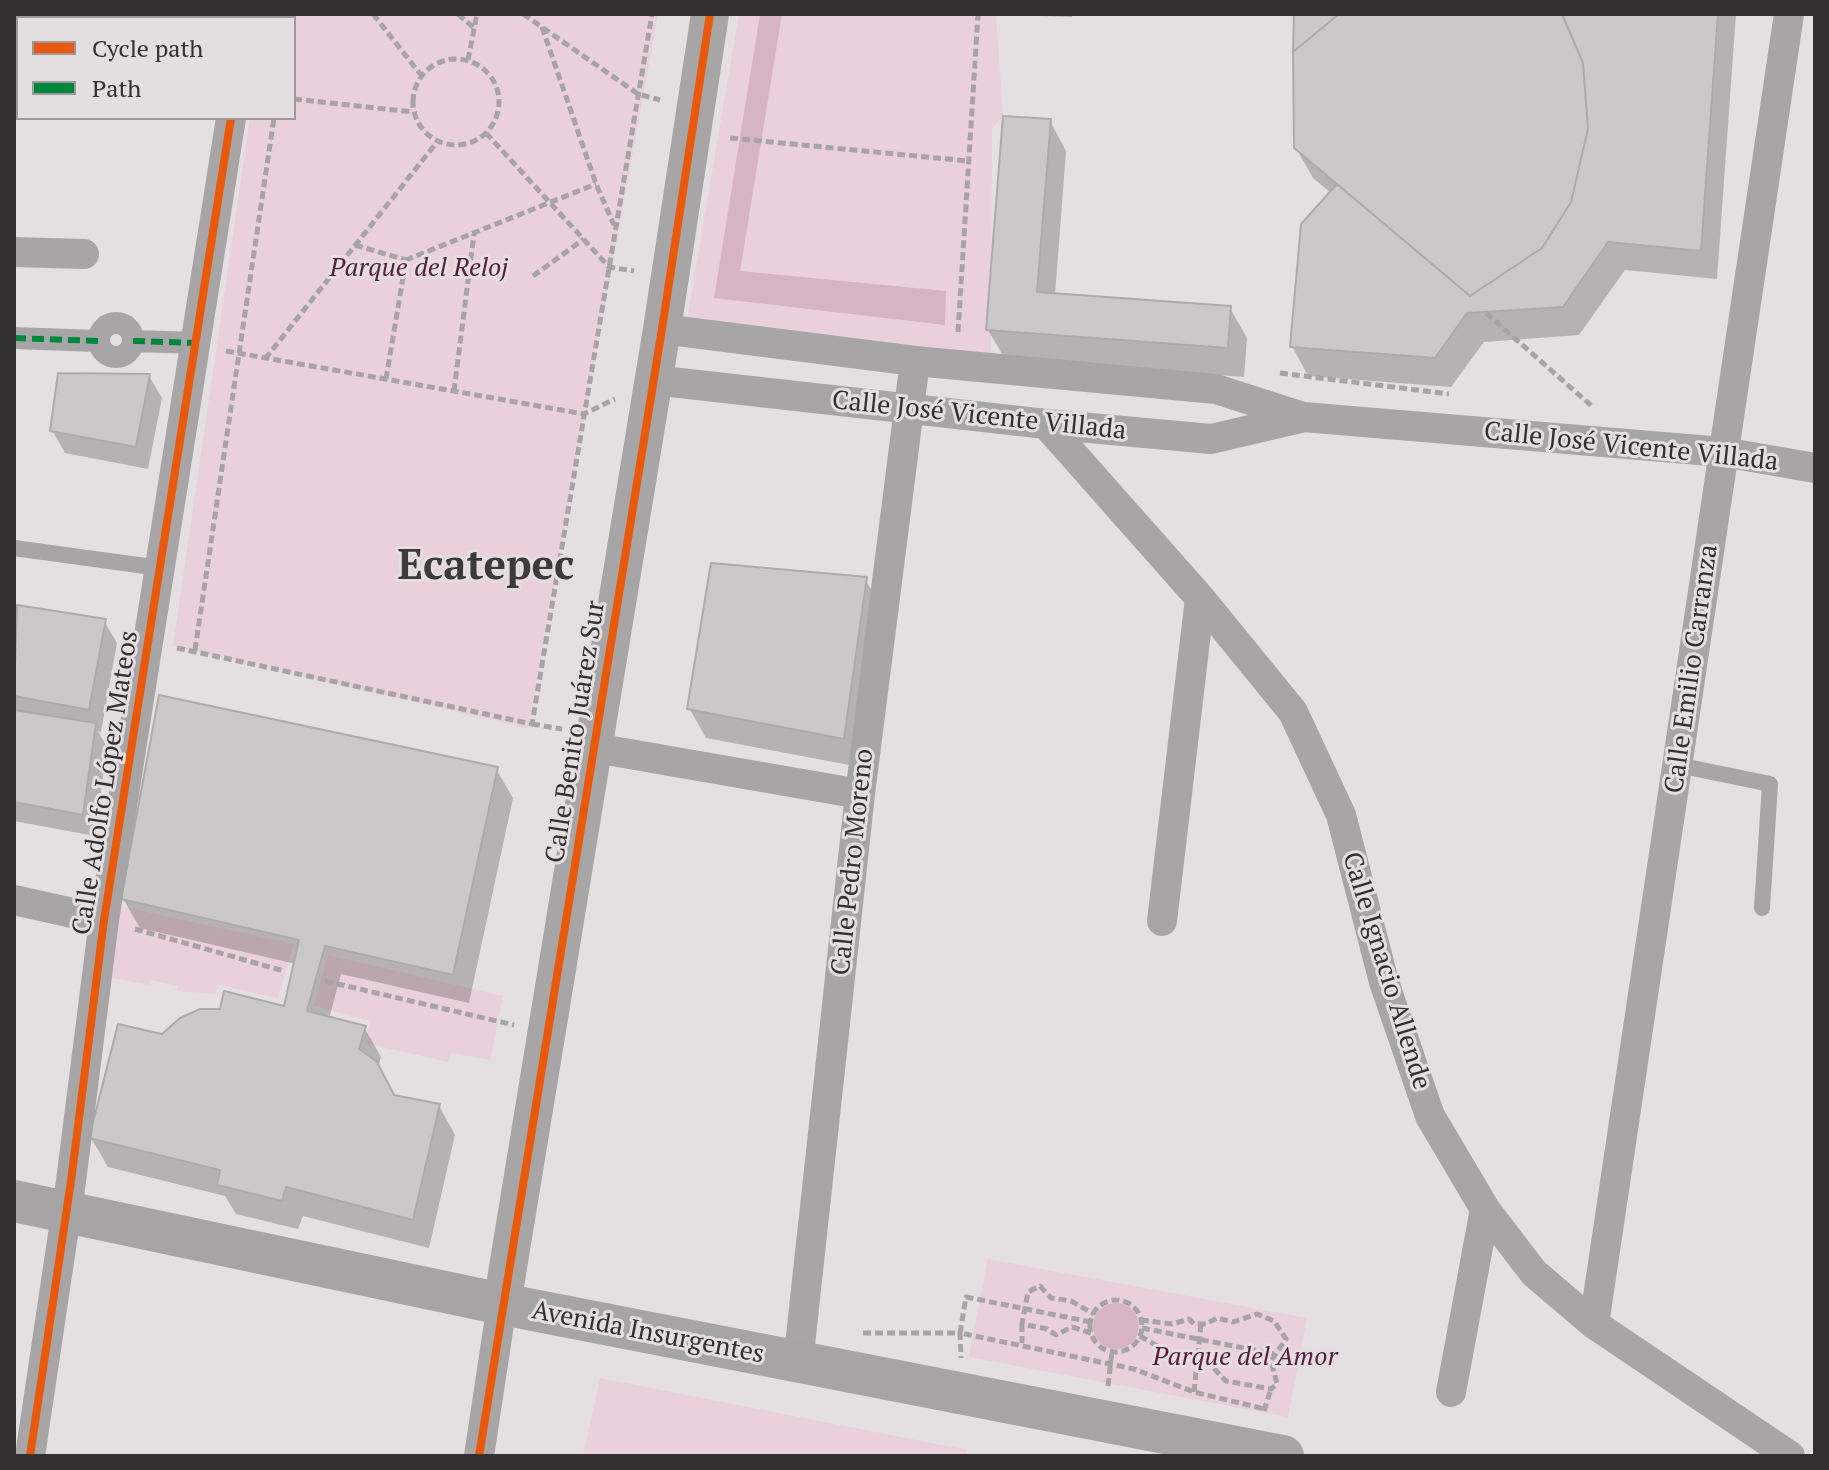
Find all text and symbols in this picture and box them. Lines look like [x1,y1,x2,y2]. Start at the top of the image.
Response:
legend [16,16,296,120]
text: Cycle path [92,32,203,64]
text: Path [92,72,141,104]
park label: Parque del Reloj [329,253,509,285]
street label: Calle José Vicente Villada [830,385,1128,447]
street label: Calle José Vicente Villada [1482,416,1780,478]
district label: Ecatepec [398,542,574,592]
street label: Calle Emilio Carranza [1659,543,1725,795]
street label: Calle Benito Juárez Sur [540,599,612,865]
street label: Calle Adolfo López Mateos [67,629,145,937]
street label: Calle Pedro Moreno [826,747,880,977]
street label: Calle Ignacio Allende [1335,849,1437,1093]
street label: Avenida Insurgentes [529,1295,767,1371]
park label: Parque del Amor [1153,1342,1337,1374]

